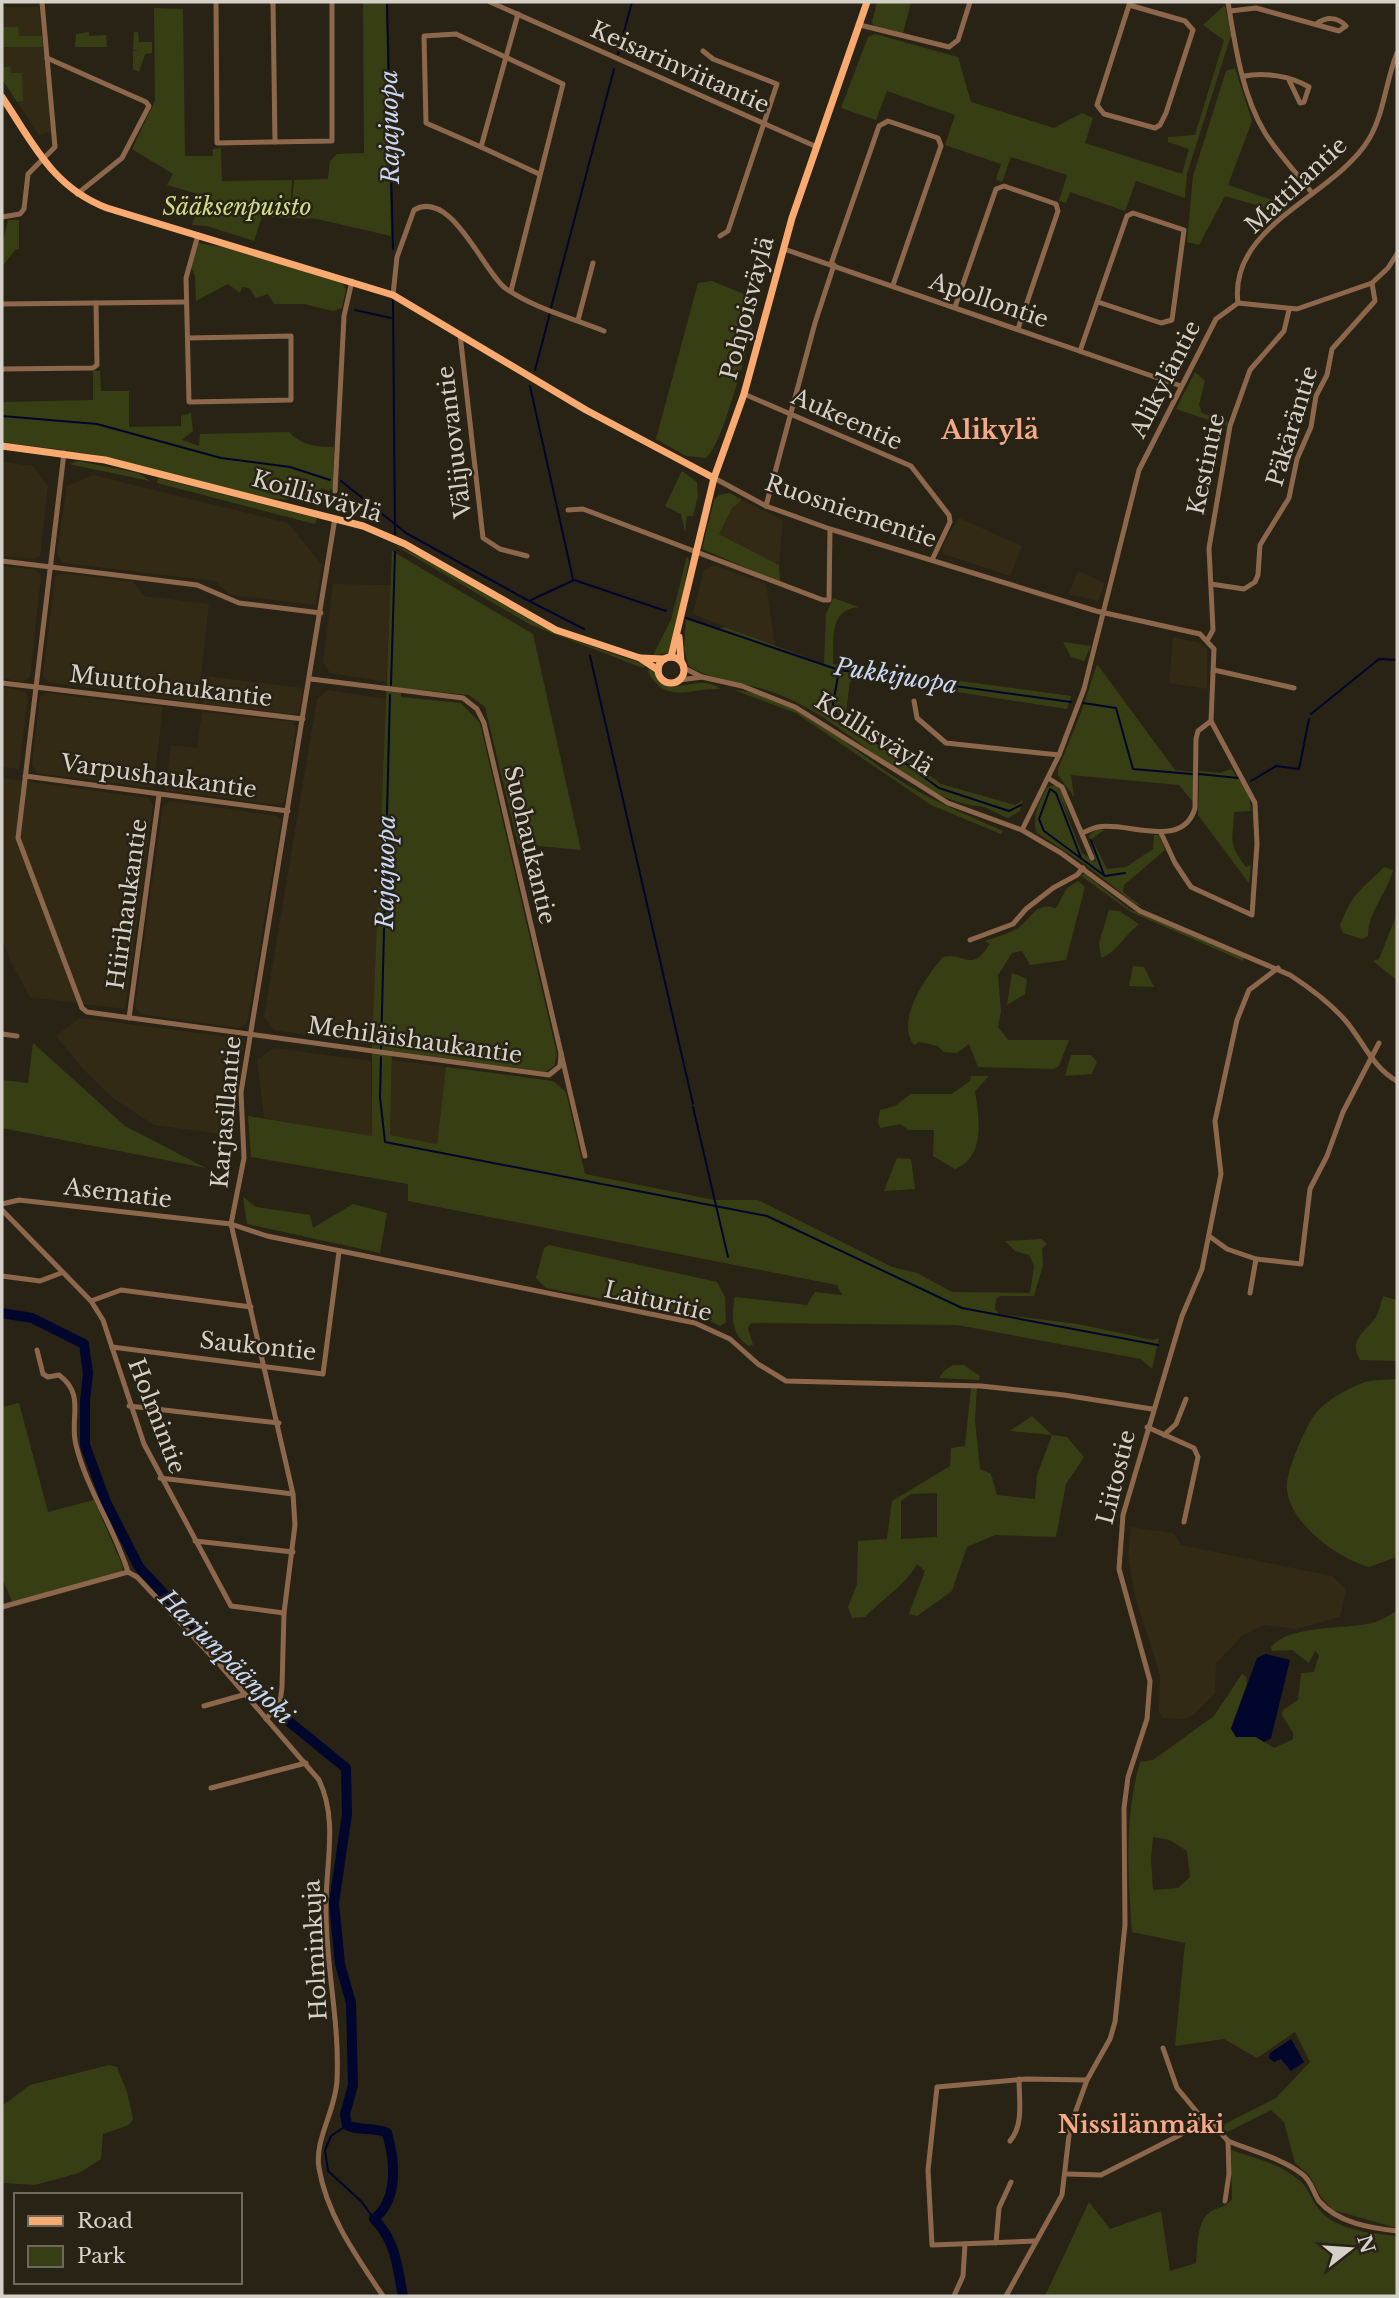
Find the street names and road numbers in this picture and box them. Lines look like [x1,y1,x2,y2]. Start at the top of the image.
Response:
street label: Keisarinviitantie [586,15,774,119]
street label: Mattilantie [1239,131,1353,239]
street label: Pohjoisväylä [714,233,780,383]
street label: Apollontie [925,266,1052,333]
street label: Alikyläntie [1123,316,1206,443]
street label: Päkäräntie [1260,362,1324,490]
street label: Välijuovantie [431,364,477,521]
street label: Aukeentie [786,382,907,456]
street label: Kestintie [1182,411,1230,517]
street label: Koillisväylä [249,464,385,528]
street label: Ruosniementie [762,469,940,553]
street label: Muuttohaukantie [68,660,274,712]
street label: Koillisväylä [810,687,938,781]
street label: Varpushaukantie [58,748,259,804]
street label: Suohaukantie [498,763,562,927]
street label: Hiirihaukantie [101,817,153,991]
street label: Mehiläishaukantie [306,1011,524,1069]
street label: Karjasillantie [205,1035,247,1189]
street label: Asematie [61,1172,174,1214]
street label: Laituritie [601,1275,715,1327]
street label: Saukontie [198,1326,318,1366]
street label: Holmintie [122,1354,192,1478]
street label: Liitostie [1091,1427,1141,1527]
street label: Holminkuja [297,1879,333,2021]

